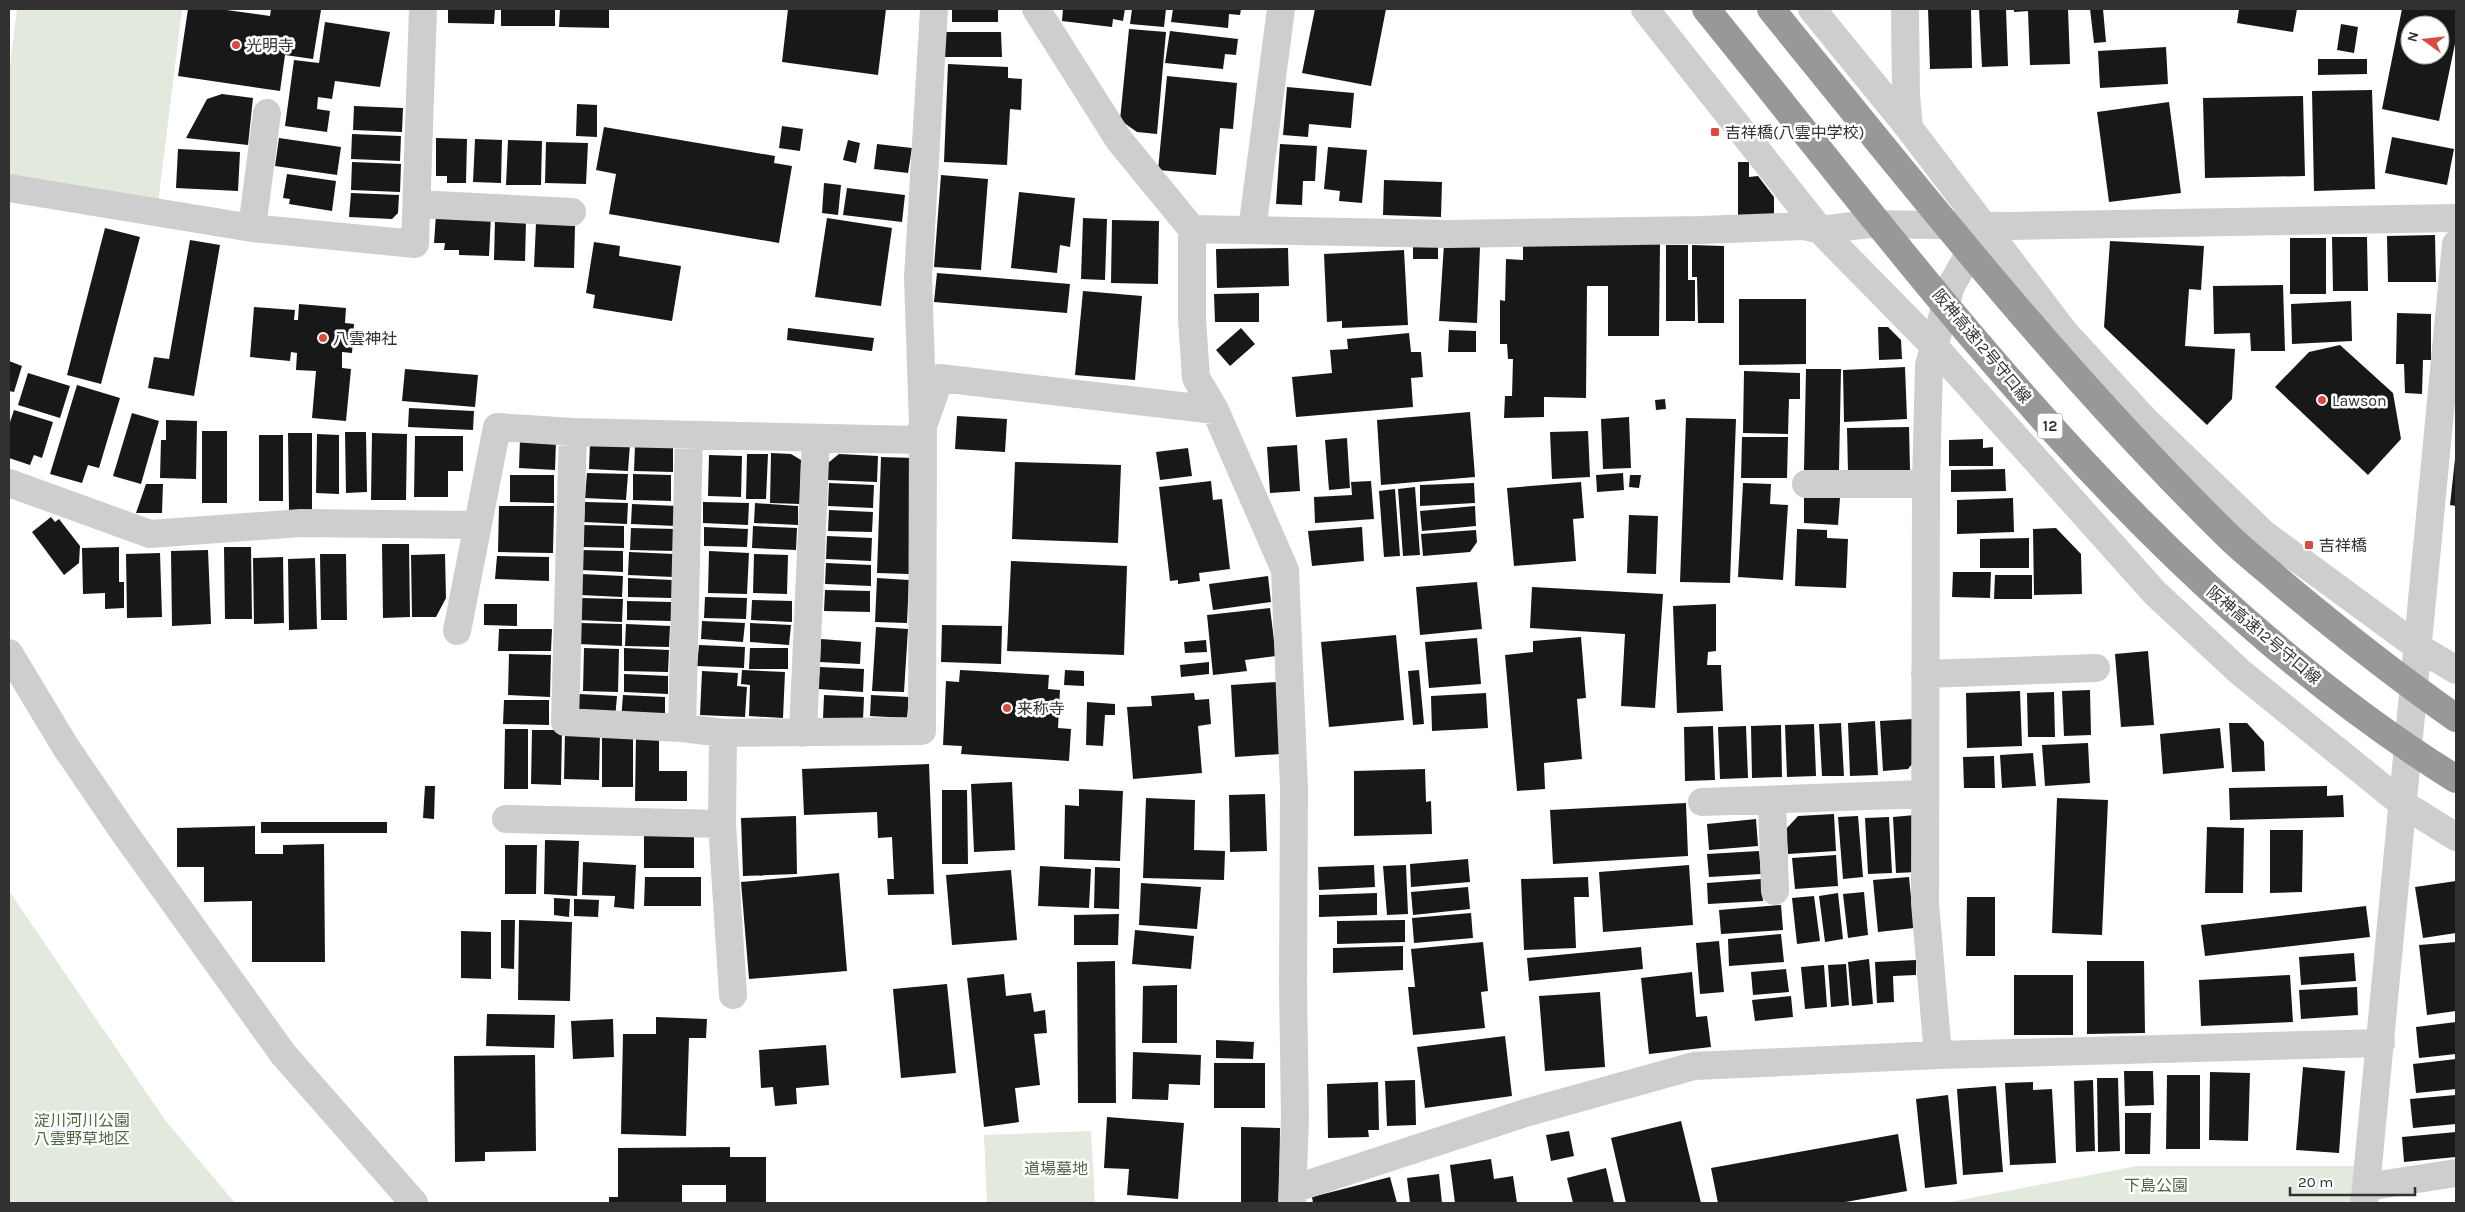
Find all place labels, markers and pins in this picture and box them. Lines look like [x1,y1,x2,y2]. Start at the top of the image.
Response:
place label: 光明寺 [246,36,294,55]
marker: 光明寺 [230,39,242,51]
place label: 吉祥橋(八雲中学校) [1725,123,1864,142]
marker: 吉祥橋(八雲中学校) [1709,126,1721,138]
place label: 八雲神社 [333,329,397,348]
marker: 八雲神社 [317,332,329,344]
place label: Lawson [2332,391,2387,410]
marker: Lawson [2316,394,2328,406]
place label: 吉祥橋 [2319,536,2367,555]
marker: 吉祥橋 [2303,539,2315,551]
place label: 来称寺 [1017,699,1065,718]
marker: 来称寺 [1001,702,1013,714]

